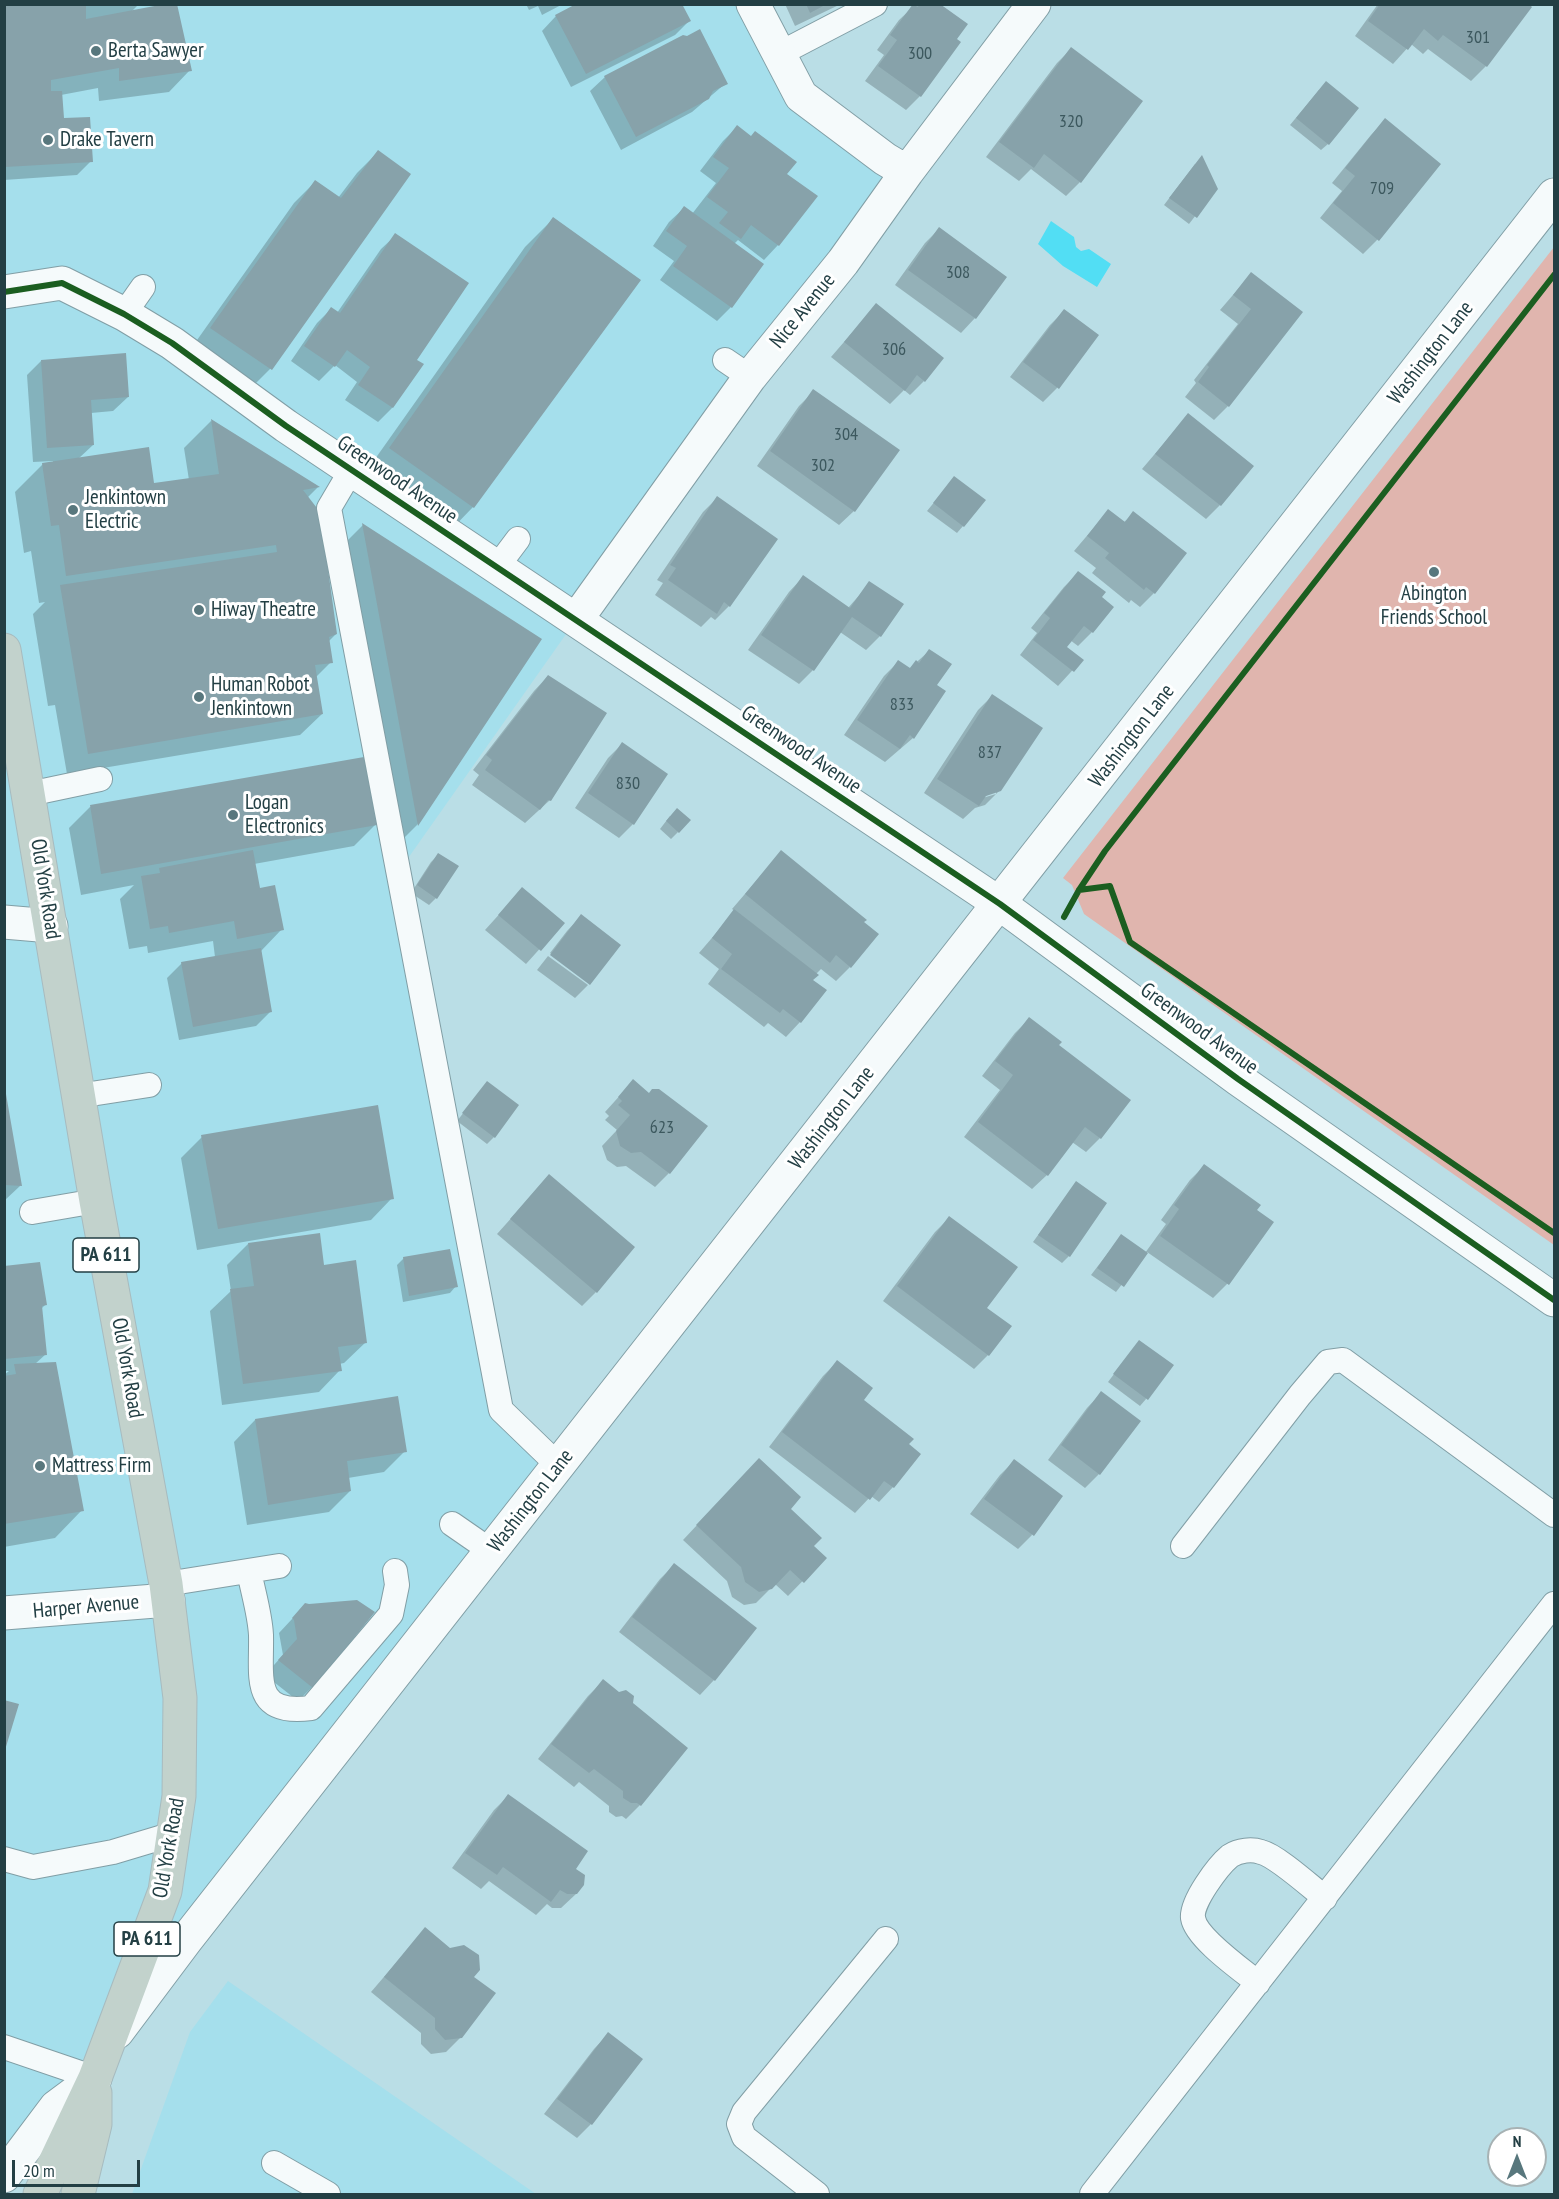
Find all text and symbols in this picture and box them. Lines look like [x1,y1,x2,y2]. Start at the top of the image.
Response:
house number: 301 [1466,27,1490,49]
place label: Berta Sawyer [108,38,204,64]
house number: 300 [908,43,932,65]
marker: Berta Sawyer [89,44,103,58]
house number: 320 [1059,111,1083,133]
place label: Drake Tavern [60,127,154,153]
marker: Drake Tavern [41,133,55,147]
house number: 709 [1370,178,1394,200]
house number: 308 [946,262,970,284]
street label: Nice Avenue [765,268,841,354]
street label: Washington Lane [1383,296,1479,410]
house number: 306 [882,339,906,361]
house number: 304 [834,424,858,446]
street label: Greenwood Avenue [332,431,462,529]
house number: 302 [811,455,835,477]
place label: Jenkintown Electric [85,485,166,535]
marker: Jenkintown Electric [66,503,80,517]
marker: Abington Friends School [1427,565,1441,579]
place label: Abington Friends School [1381,581,1487,631]
place label: Hiway Theatre [211,597,316,623]
marker: Hiway Theatre [192,603,206,617]
place label: Human Robot Jenkintown [211,672,309,722]
street label: Washington Lane [1084,679,1180,793]
marker: Human Robot Jenkintown [192,690,206,704]
house number: 833 [890,694,914,716]
street label: Greenwood Avenue [736,701,866,799]
house number: 837 [978,742,1002,764]
house number: 830 [616,773,640,795]
place label: Logan Electronics [245,790,324,840]
marker: Logan Electronics [226,808,240,822]
street label: Old York Road [25,837,65,941]
street label: Greenwood Avenue [1135,978,1263,1080]
street label: Washington Lane [784,1061,880,1175]
house number: 623 [650,1117,674,1139]
road number: PA 611 [73,1238,139,1272]
street label: Old York Road [106,1316,148,1420]
street label: Washington Lane [483,1444,579,1558]
place label: Mattress Firm [52,1453,151,1479]
marker: Mattress Firm [33,1459,47,1473]
street label: Harper Avenue [32,1590,140,1624]
street label: Old York Road [148,1796,190,1900]
road number: PA 611 [114,1922,180,1956]
north arrow [1487,2127,1547,2187]
text: N [1513,2131,1521,2151]
scale bar [15,2148,142,2186]
text: 20 m [23,2159,55,2182]

